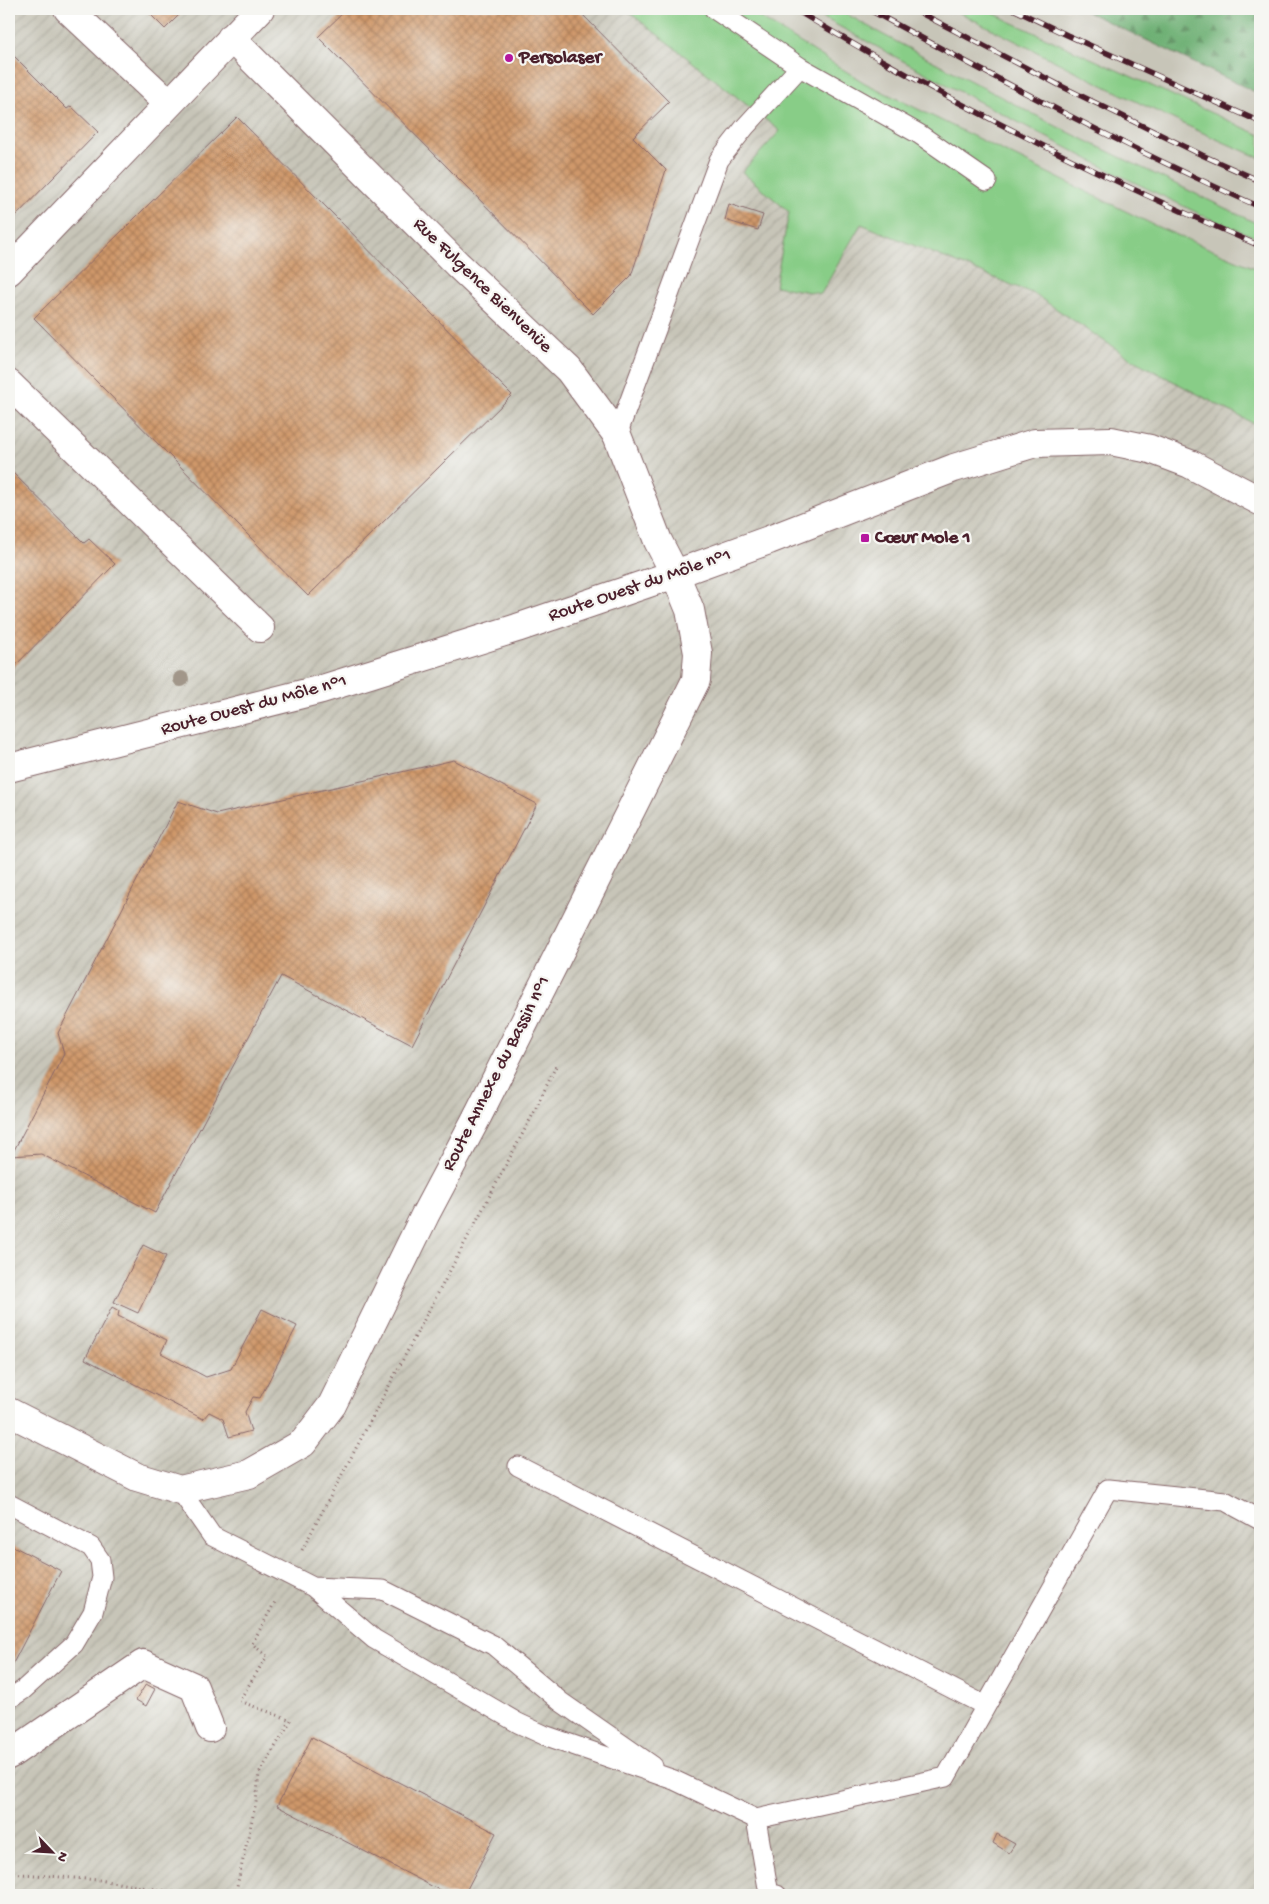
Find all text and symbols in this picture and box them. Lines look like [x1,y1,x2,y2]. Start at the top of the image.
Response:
place label: Persolaser [518,47,603,70]
marker: Persolaser [503,52,515,64]
street label: Rue Fulgence Bienvenüe [407,213,557,359]
place label: Cœur Mole 1 [874,527,971,550]
marker: Cœur Mole 1 [859,532,871,544]
street label: Route Ouest du Môle n°1 [546,544,734,628]
street label: Route Ouest du Môle n°1 [159,670,349,742]
street label: Route Annexe du Bassin n°1 [438,973,556,1175]
north arrow [28,1826,78,1876]
text: N [52,1849,71,1864]

